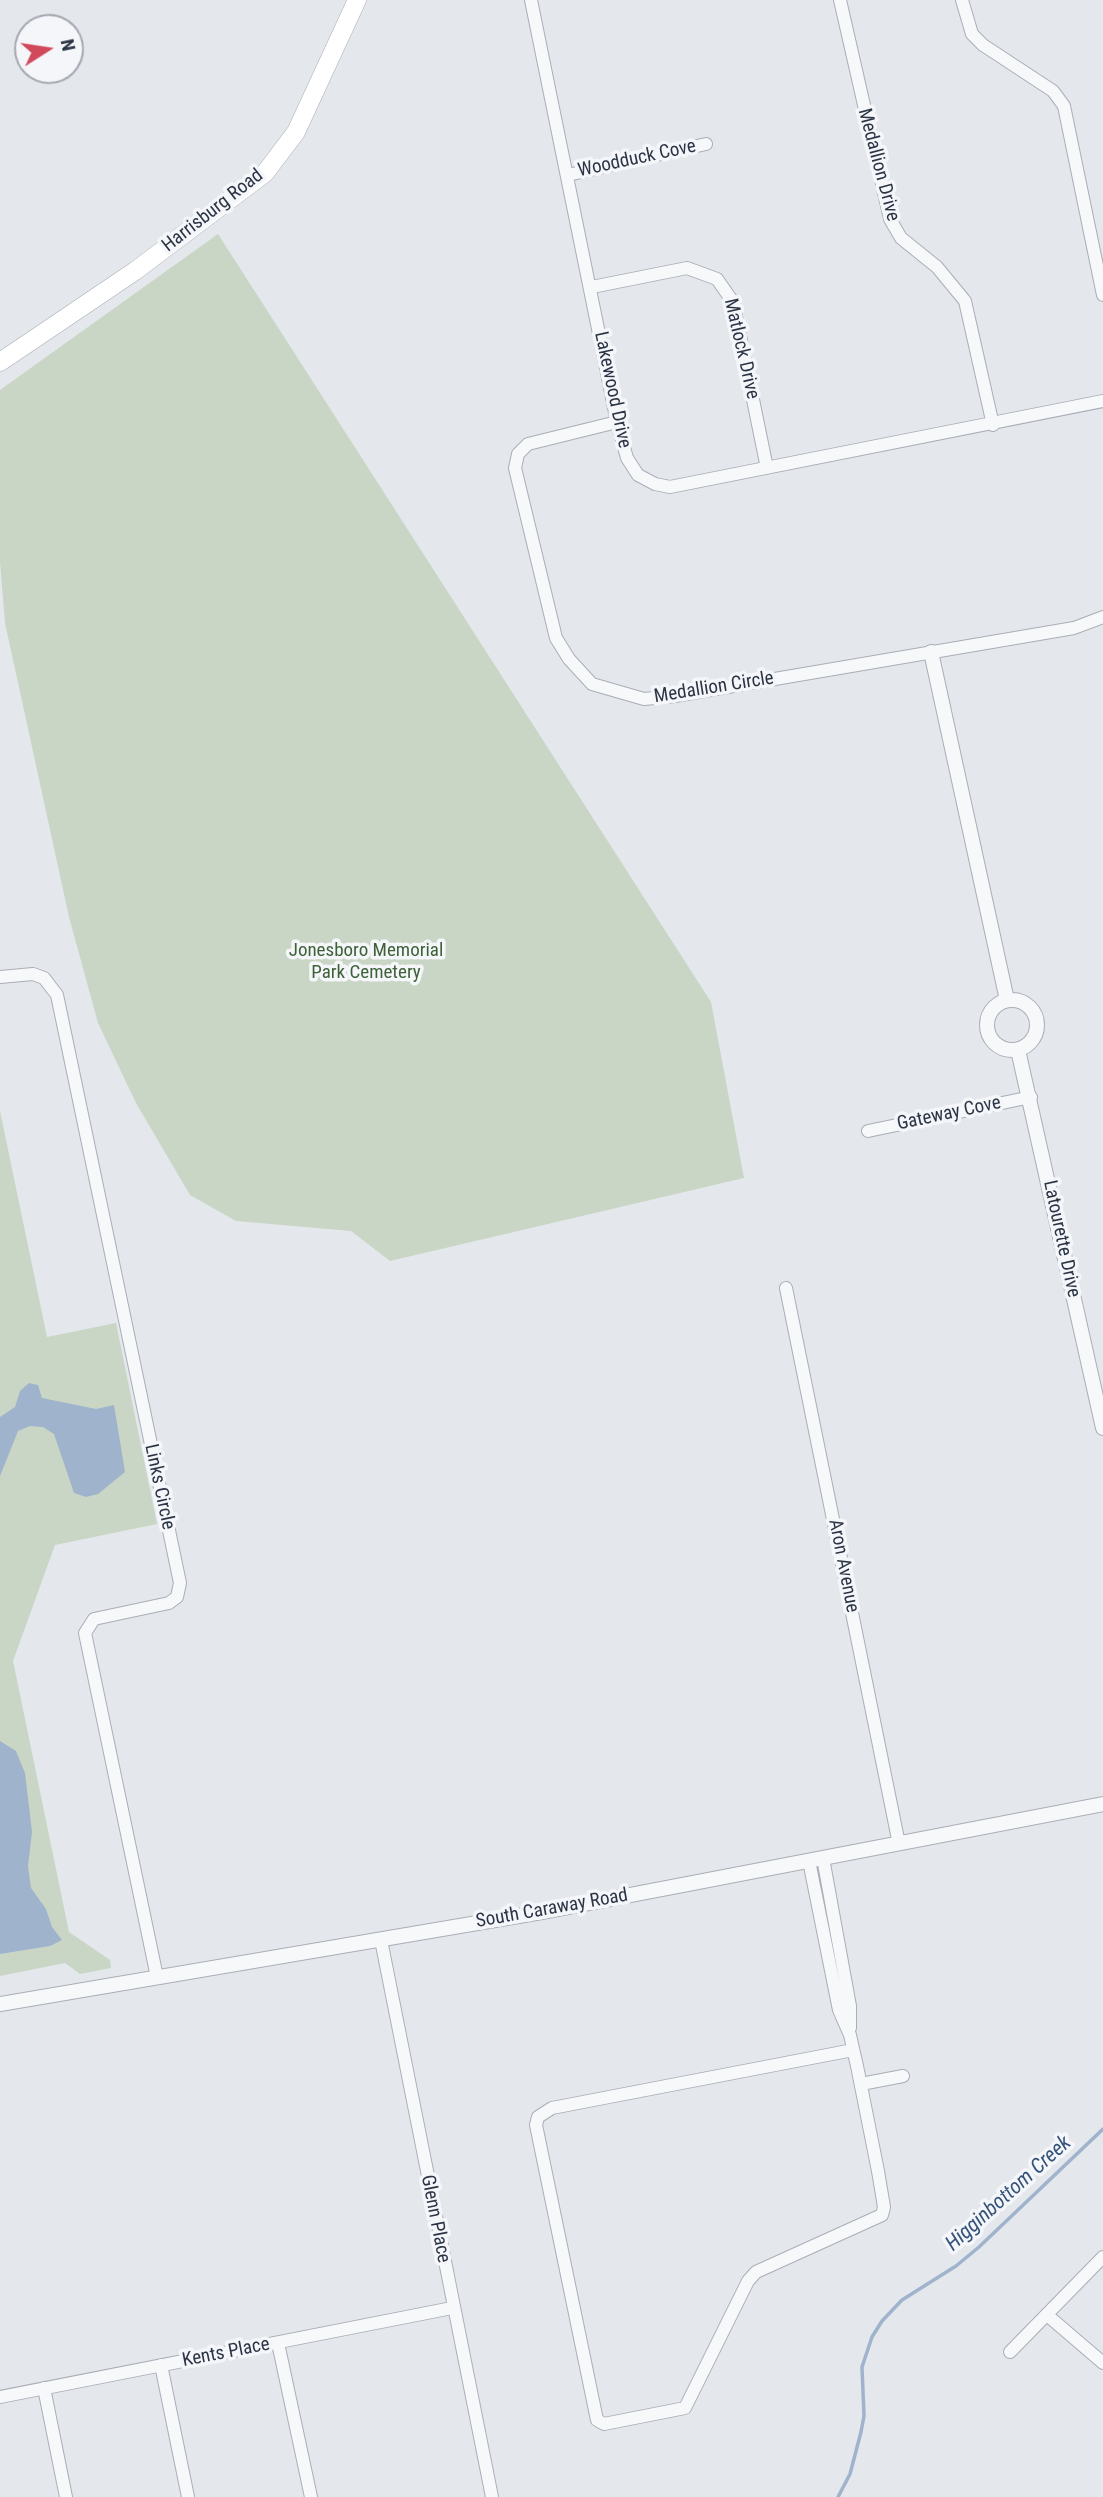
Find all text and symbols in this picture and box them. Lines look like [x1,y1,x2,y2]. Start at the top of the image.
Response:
north arrow [14,14,84,84]
text: N [56,37,81,53]
street label: Medallion Drive [852,106,904,224]
street label: Woodduck Cove [576,135,698,183]
street label: Harrisburg Road [158,165,268,257]
street label: Matlock Drive [718,296,764,402]
street label: Lakewood Drive [589,330,635,450]
street label: Medallion Circle [653,667,775,709]
park label: Jonesboro Memorial Park Cemetery [289,940,443,984]
street label: Gateway Cove [895,1092,1003,1136]
street label: Latourette Drive [1037,1178,1085,1300]
street label: Links Circle [139,1442,179,1532]
street label: Aron Avenue [823,1518,863,1614]
street label: South Caraway Road [474,1884,630,1934]
water label: Higginbottom Creek [941,2131,1077,2257]
street label: Glenn Place [415,2173,455,2265]
street label: Kents Place [180,2333,272,2373]

